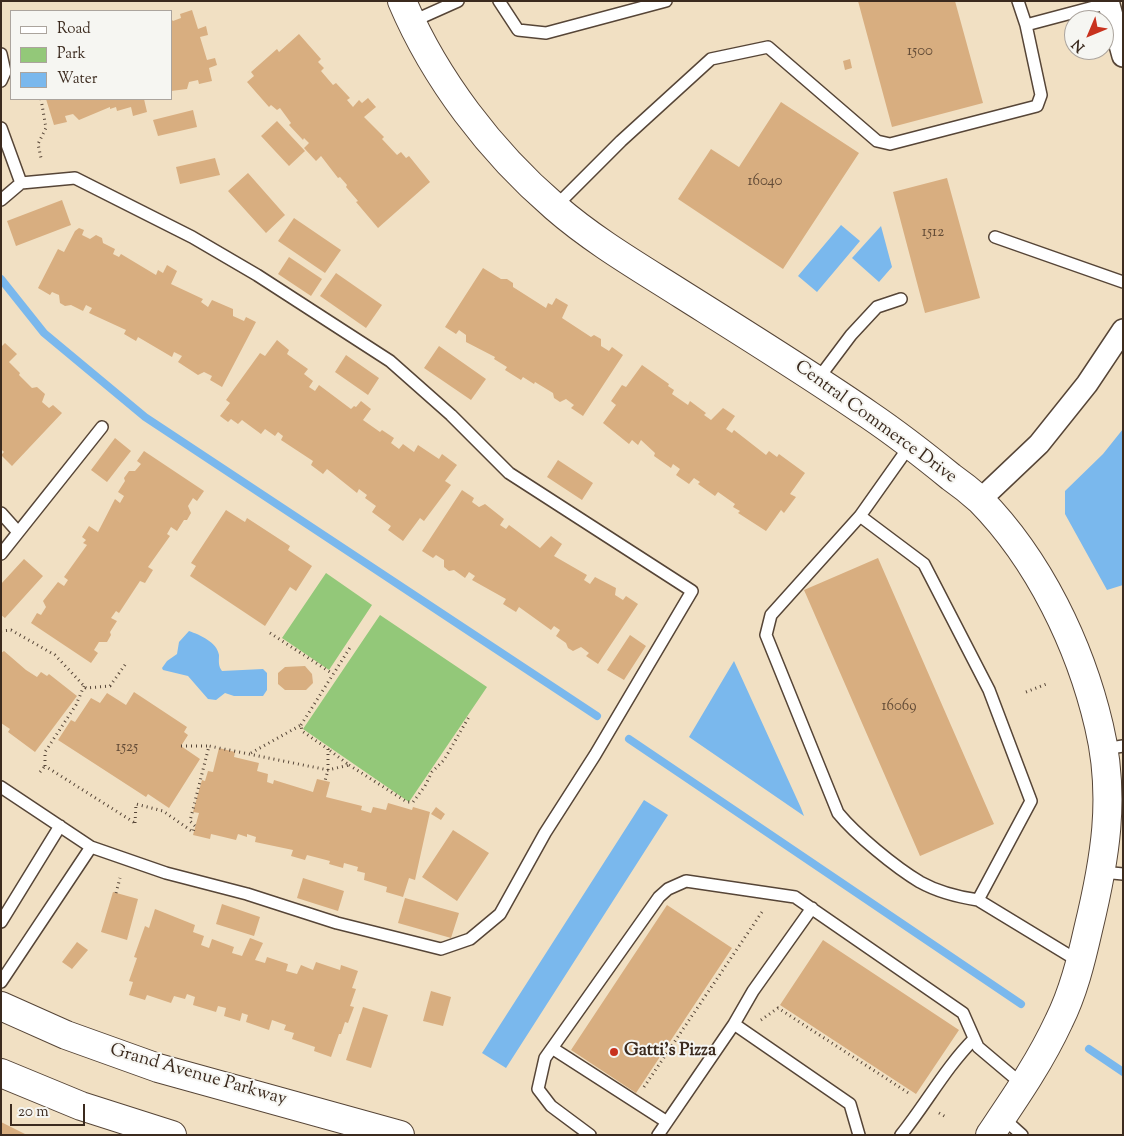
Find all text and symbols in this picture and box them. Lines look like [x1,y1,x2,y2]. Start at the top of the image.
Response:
legend [10,10,172,100]
north arrow [1064,10,1114,60]
text: Road [57,19,91,40]
text: N [1068,34,1090,56]
house number: 1500 [907,43,933,61]
text: Park [57,44,86,65]
text: Water [57,69,97,90]
house number: 16040 [747,173,783,191]
house number: 1512 [922,224,944,242]
street label: Central Commerce Drive [790,357,960,489]
house number: 16069 [881,698,917,716]
house number: 1525 [116,739,138,757]
street label: Grand Avenue Parkway [107,1040,289,1112]
place label: Gatti's Pizza [624,1041,716,1063]
marker: Gatti's Pizza [608,1046,620,1058]
scale bar [12,1094,88,1126]
text: 20 m [18,1102,49,1123]

